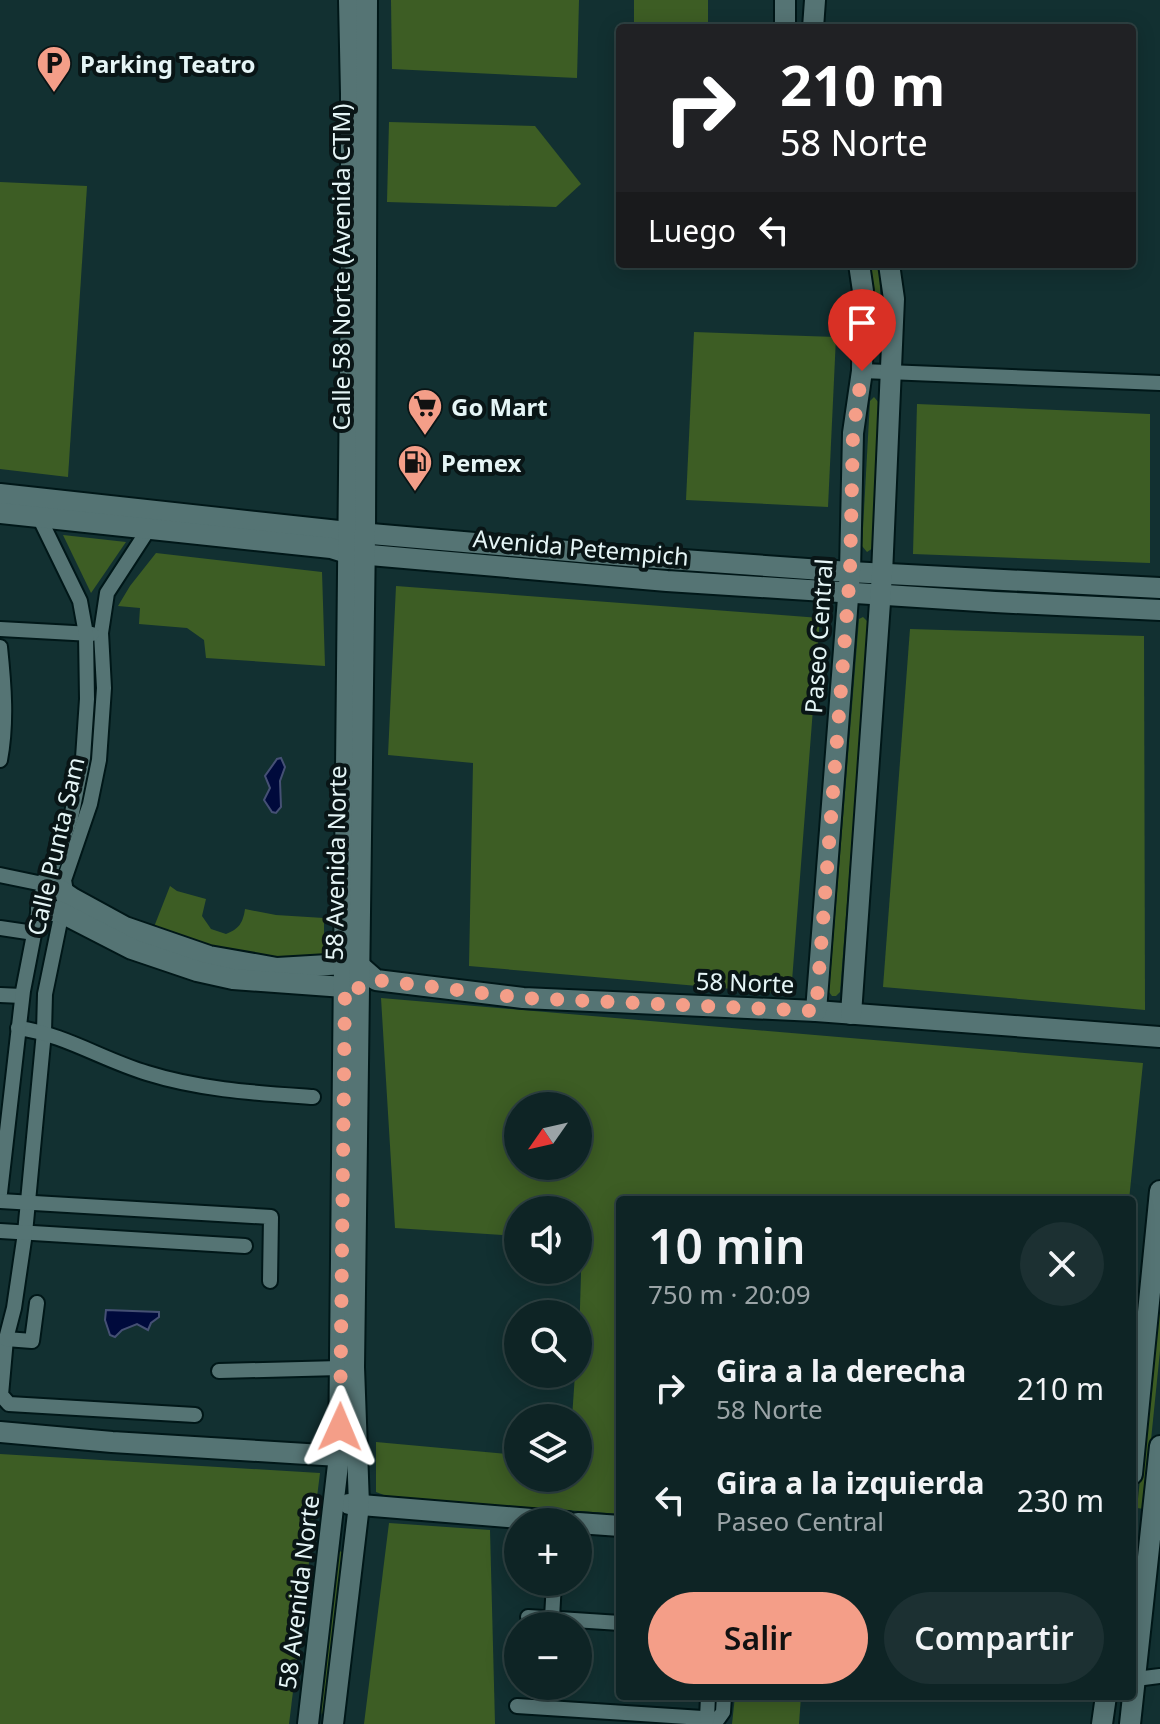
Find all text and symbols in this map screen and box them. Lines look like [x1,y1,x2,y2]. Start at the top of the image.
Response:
parking icon: Parking Teatro [35,44,73,94]
text: 210 m [780,46,945,122]
place label: Parking Teatro [80,47,256,80]
icon: right [648,56,752,160]
street label: Calle 58 Norte (Avenida CTM) [324,104,357,430]
text: 58 Norte [780,118,928,167]
icon: left [752,208,796,252]
text: Luego [648,210,736,251]
pin [828,289,896,371]
icon: arrive [840,301,884,345]
supermarket icon: Go Mart [406,387,444,437]
place label: Go Mart [451,390,548,423]
fuel station icon: Pemex [396,443,434,493]
place label: Pemex [441,446,521,479]
street label: Avenida Petempich [472,521,690,573]
street label: Paseo Central [796,557,840,715]
street label: Calle Punta Sam [18,753,92,939]
street label: 58 Avenida Norte [317,765,353,961]
street label: 58 Norte [695,964,795,1000]
north arrow [504,1092,592,1180]
map controls [504,1092,592,1700]
button: sound [504,1196,592,1284]
text: 10 min [648,1213,806,1278]
button: close [1020,1222,1104,1306]
text: 750 m · 20:09 [648,1276,811,1312]
button: search [504,1300,592,1388]
text: Gira a la derecha [716,1350,966,1391]
icon: right [648,1366,692,1410]
text: 210 m [1017,1368,1104,1409]
position arrow [298,1385,382,1469]
text: 58 Norte [716,1391,823,1427]
button: layers [504,1404,592,1492]
text: Gira a la izquierda [716,1462,985,1503]
icon: left [648,1478,692,1522]
text: 230 m [1017,1480,1104,1521]
street label: 58 Avenida Norte [270,1493,326,1691]
text: Paseo Central [716,1503,884,1539]
button: + [504,1508,592,1596]
button: Salir [648,1592,868,1684]
button: Compartir [884,1592,1104,1684]
button: − [504,1612,592,1700]

